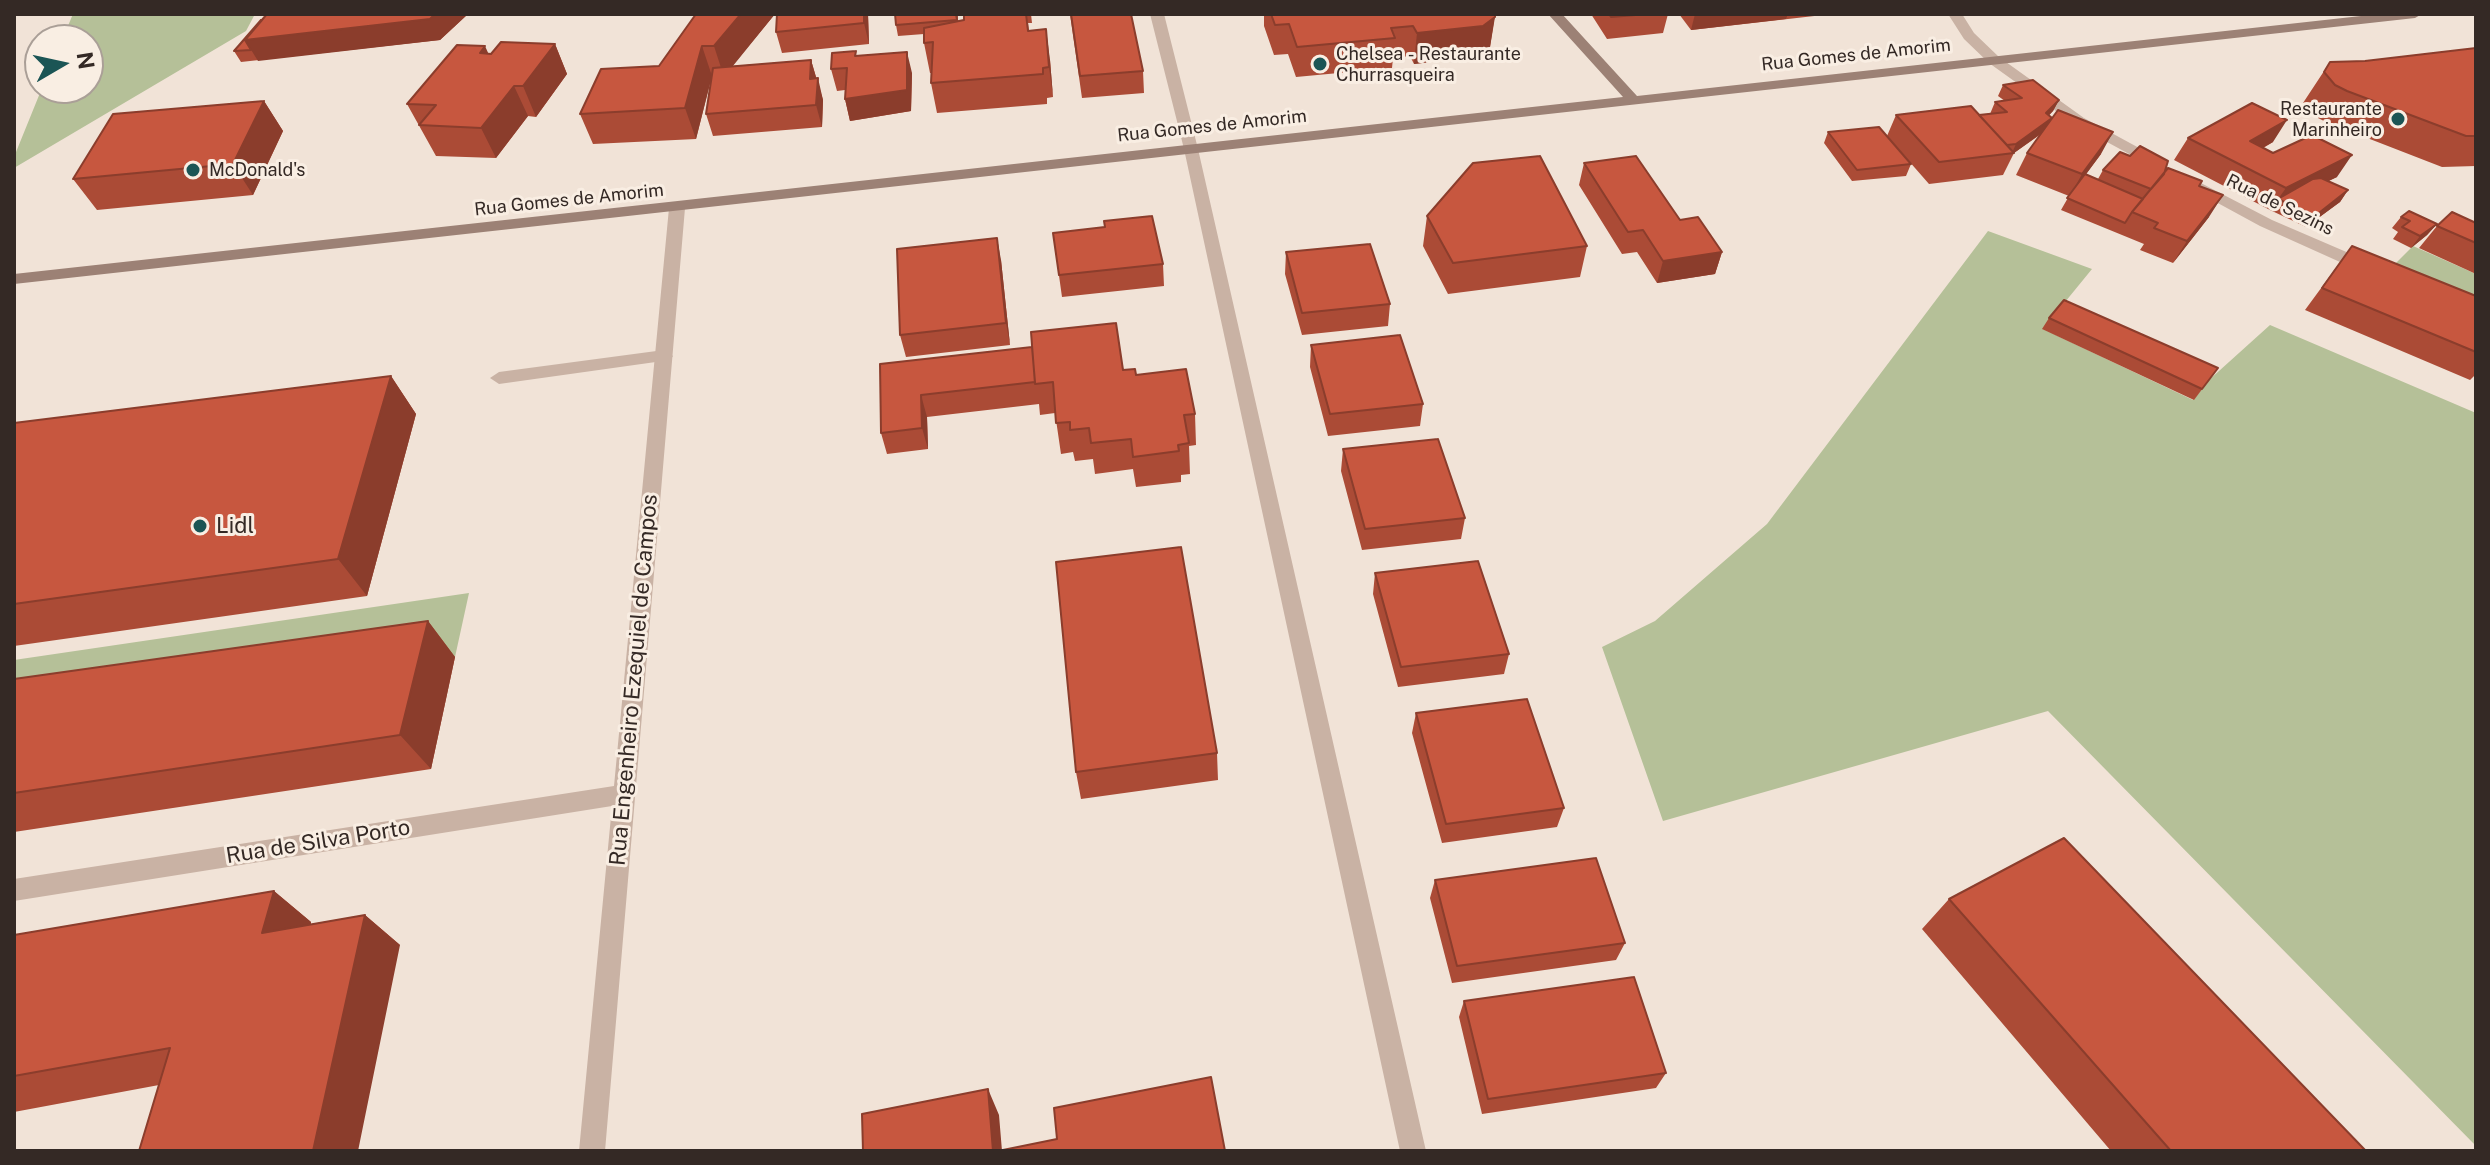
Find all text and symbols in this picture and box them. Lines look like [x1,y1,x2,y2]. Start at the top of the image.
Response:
north arrow [24,24,104,104]
street label: Rua Gomes de Amorim [1760,34,1952,76]
place label: Chelsea - Restaurante Churrasqueira [1336,43,1521,86]
text: N [72,50,100,71]
marker: Chelsea - Restaurante Churrasqueira [1311,55,1329,73]
place label: Restaurante Marinheiro [2280,98,2382,140]
street label: Rua Gomes de Amorim [1116,105,1308,147]
marker: Restaurante Marinheiro [2389,110,2407,128]
place label: McDonald's [209,159,305,181]
marker: McDonald's [184,161,202,179]
street label: Rua de Sezins [2223,170,2337,240]
street label: Rua Gomes de Amorim [473,179,665,221]
street label: Rua Engenheiro Ezequiel de Campos [605,493,663,867]
place label: Lidl [216,513,254,539]
marker: Lidl [191,517,209,535]
street label: Rua de Silva Porto [224,814,412,870]

